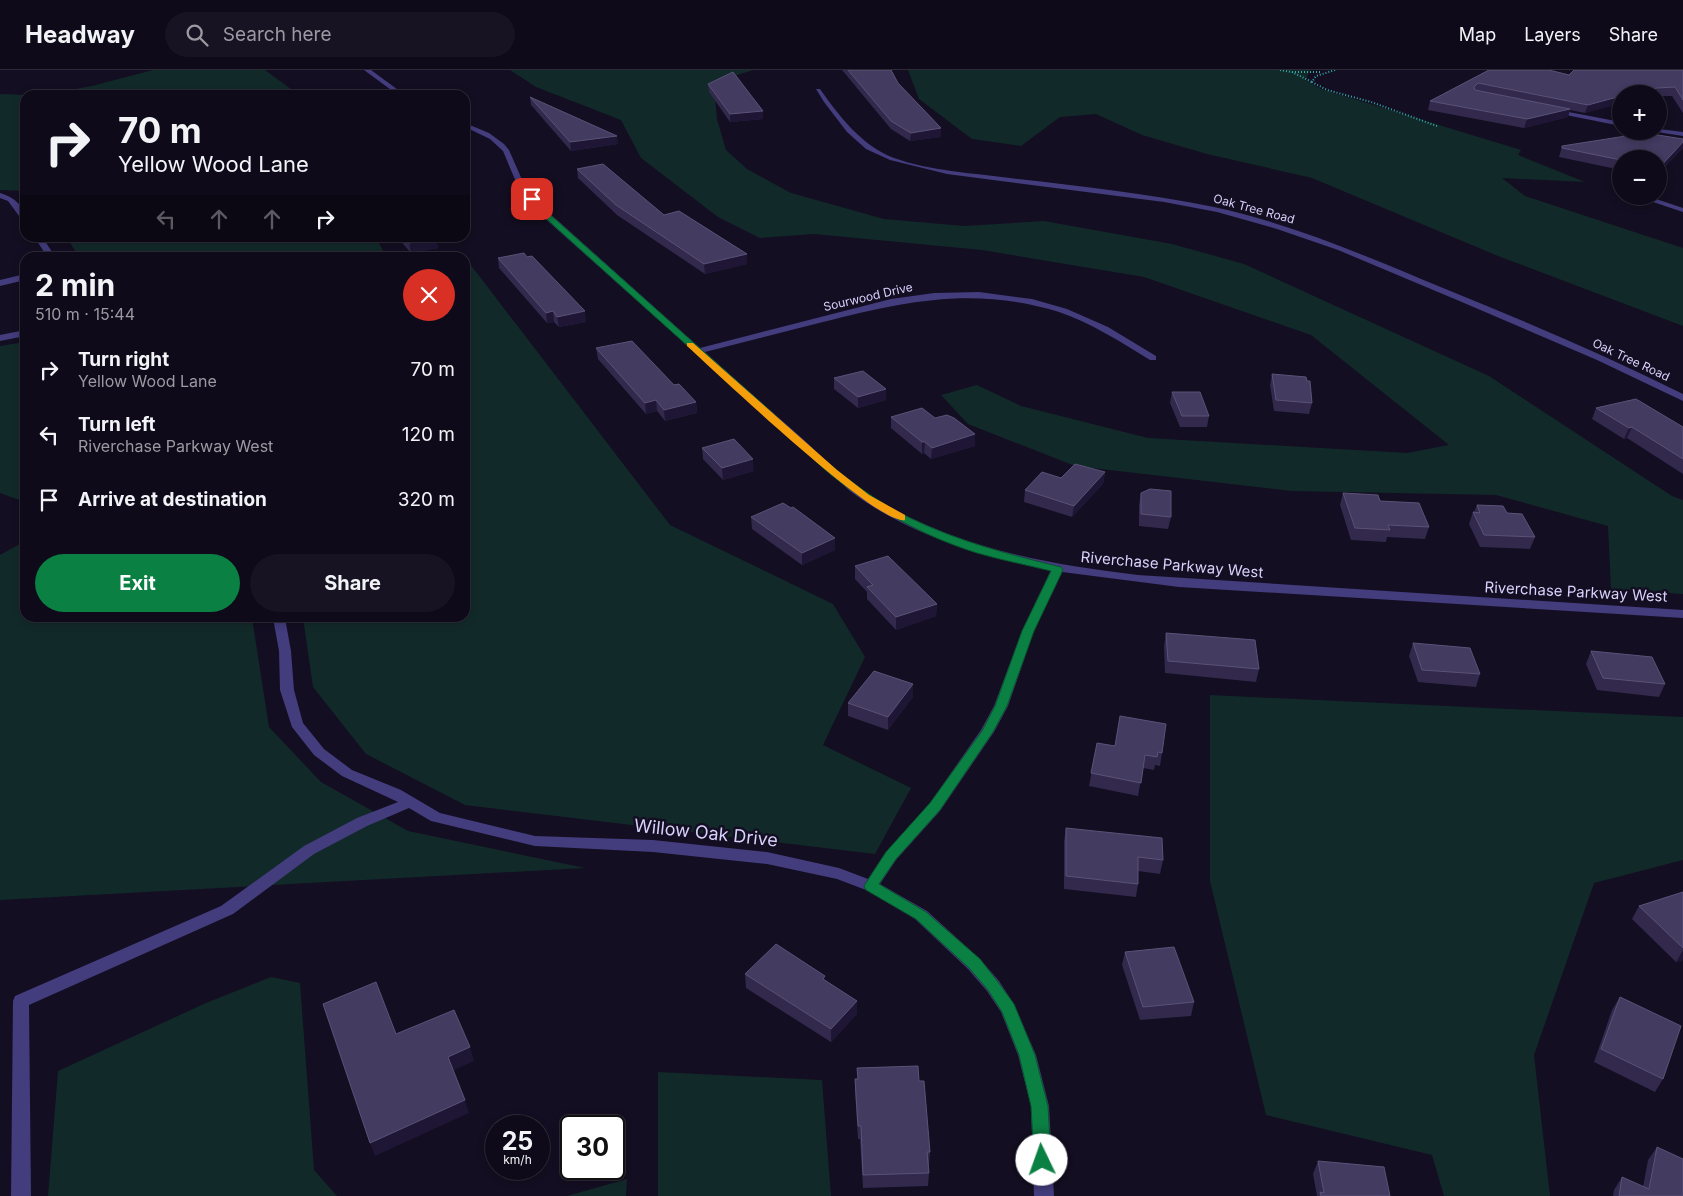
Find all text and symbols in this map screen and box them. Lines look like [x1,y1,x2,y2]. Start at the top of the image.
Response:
search box [165,12,515,57]
text: Headway [25,20,135,49]
icon: search [183,21,211,49]
text: Search here [223,23,331,46]
text: Map [1459,24,1496,45]
text: Layers [1524,24,1581,45]
text: Share [1609,24,1658,45]
map controls [1612,85,1667,205]
button: + [1612,85,1667,140]
text: 70 m [118,109,202,151]
icon: right [35,110,100,175]
button: − [1612,150,1667,205]
text: Yellow Wood Lane [118,151,309,177]
pin [511,178,553,220]
icon: arrive [518,185,546,213]
street label: Oak Tree Road [1212,190,1296,227]
icon: left [152,205,180,233]
icon: ahead [205,205,233,233]
icon: ahead [258,205,286,233]
icon: right [311,205,339,233]
text: 2 min [35,267,115,303]
button: close [403,269,455,321]
street label: Sourwood Drive [822,279,914,314]
text: 510 m · 15:44 [35,304,135,324]
street label: Oak Tree Road [1590,335,1672,384]
text: Turn right [78,348,169,371]
icon: right [35,356,63,384]
text: 70 m [411,358,455,381]
text: Yellow Wood Lane [78,371,217,391]
text: Turn left [78,413,156,436]
icon: left [35,421,63,449]
text: 120 m [402,423,455,446]
text: Riverchase Parkway West [78,436,273,456]
icon: arrive [35,486,63,514]
text: Arrive at destination [78,488,267,511]
text: 320 m [398,488,455,511]
street label: Riverchase Parkway West [1080,547,1264,582]
button: Exit [35,554,240,612]
button: Share [250,554,455,612]
street label: Riverchase Parkway West [1484,577,1668,606]
street label: Willow Oak Drive [633,815,779,851]
speed limit sign: 30 [560,1115,625,1180]
text: 25 [502,1126,533,1156]
position arrow [1015,1133,1067,1185]
text: km/h [503,1152,532,1167]

